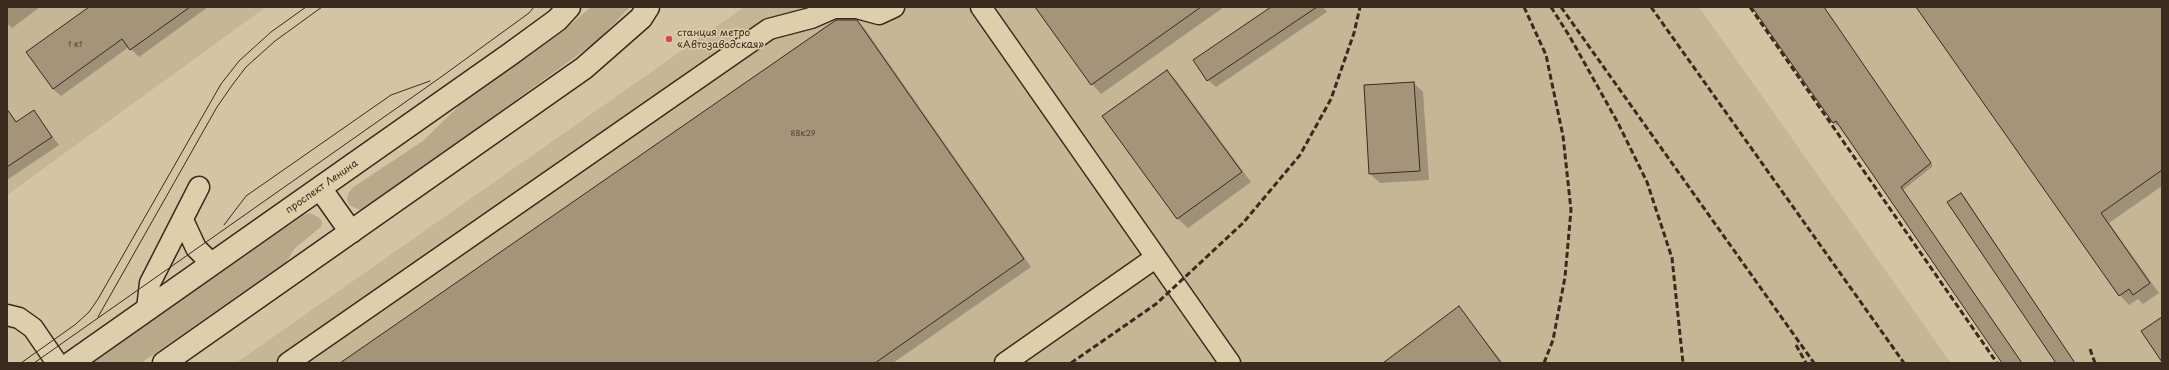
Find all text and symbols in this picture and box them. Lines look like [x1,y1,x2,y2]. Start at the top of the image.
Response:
place label: станция метро «Автозаводская» [677,27,764,50]
marker: станция метро «Автозаводская» [664,34,674,44]
house number: 1 к1 [68,40,82,50]
house number: 88к29 [791,129,815,139]
street label: проспект Ленина [284,158,360,216]

